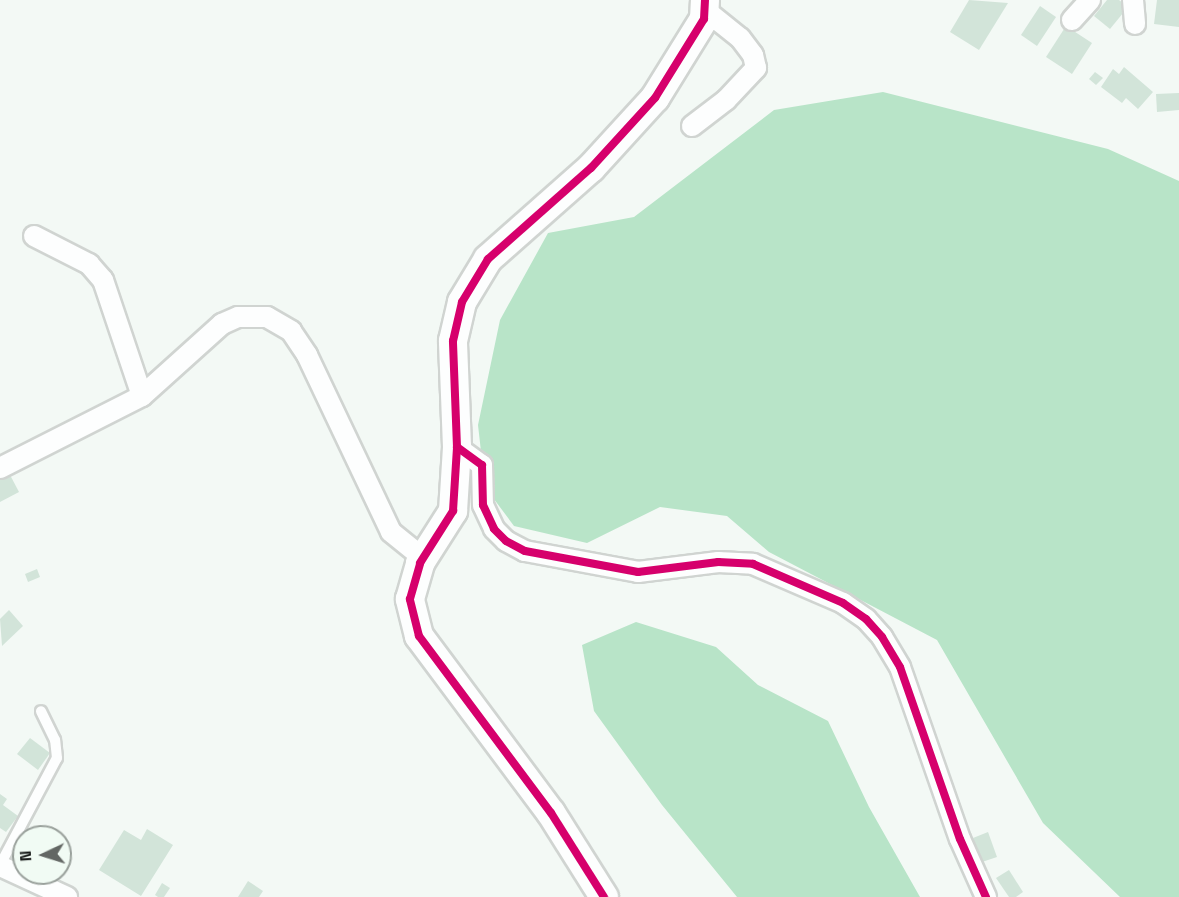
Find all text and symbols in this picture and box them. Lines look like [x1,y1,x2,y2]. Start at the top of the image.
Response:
north arrow [12,825,72,885]
text: N [15,850,36,862]

